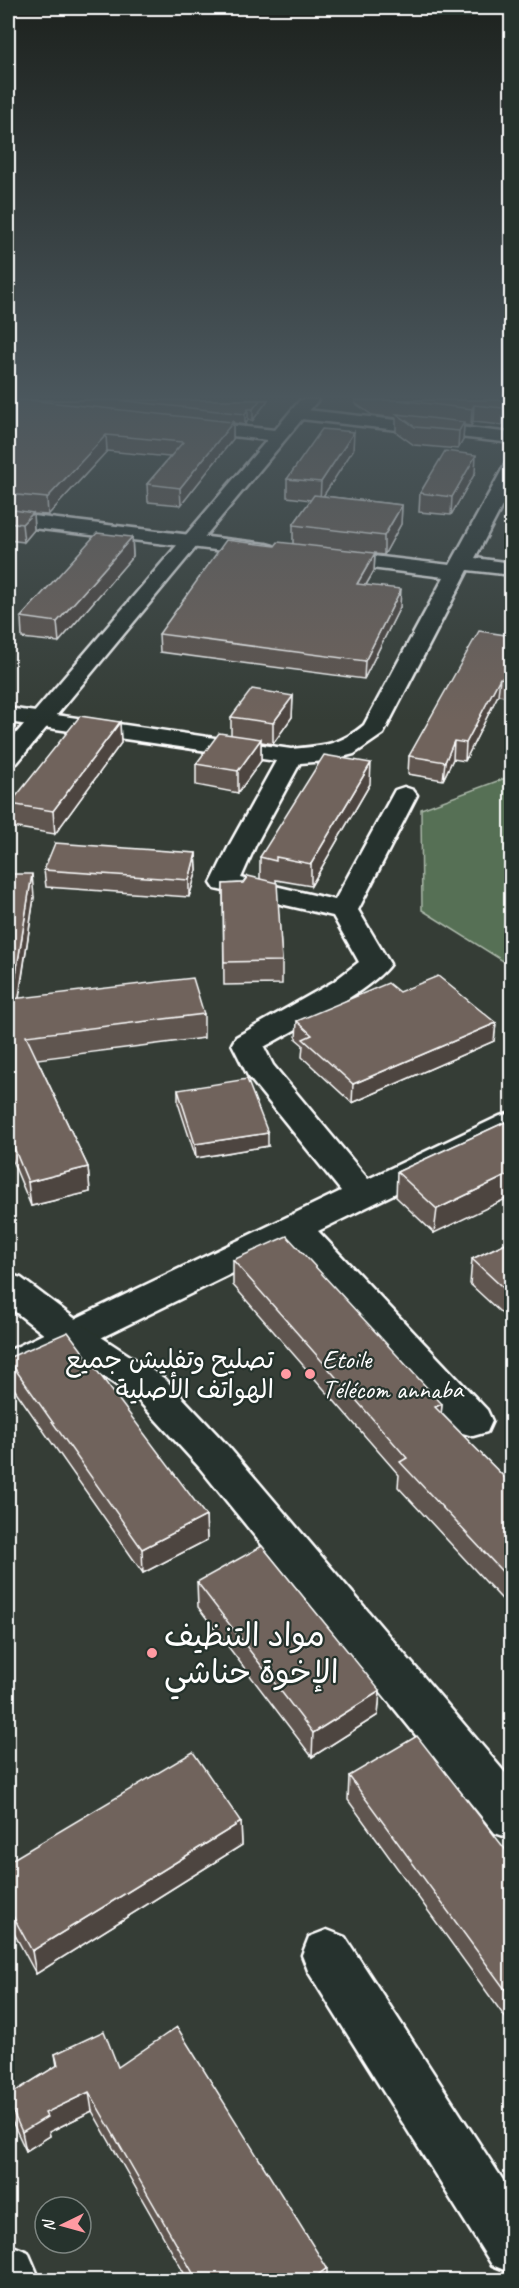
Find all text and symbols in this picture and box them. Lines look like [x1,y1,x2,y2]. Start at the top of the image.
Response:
place label: تصليح وتفليش جميع الهواتف الأصلية [65,1343,274,1406]
place label: Etoile Télécom annaba [322,1343,465,1406]
marker: تصليح وتفليش جميع الهواتف الأصلية [279,1367,293,1381]
marker: Etoile Télécom annaba [303,1367,317,1381]
place label: مواد التنظيف الإخوة حناشي [164,1615,339,1700]
marker: مواد التنظيف الإخوة حناشي [145,1646,159,1660]
north arrow [33,2195,93,2255]
text: N [38,2217,59,2232]

